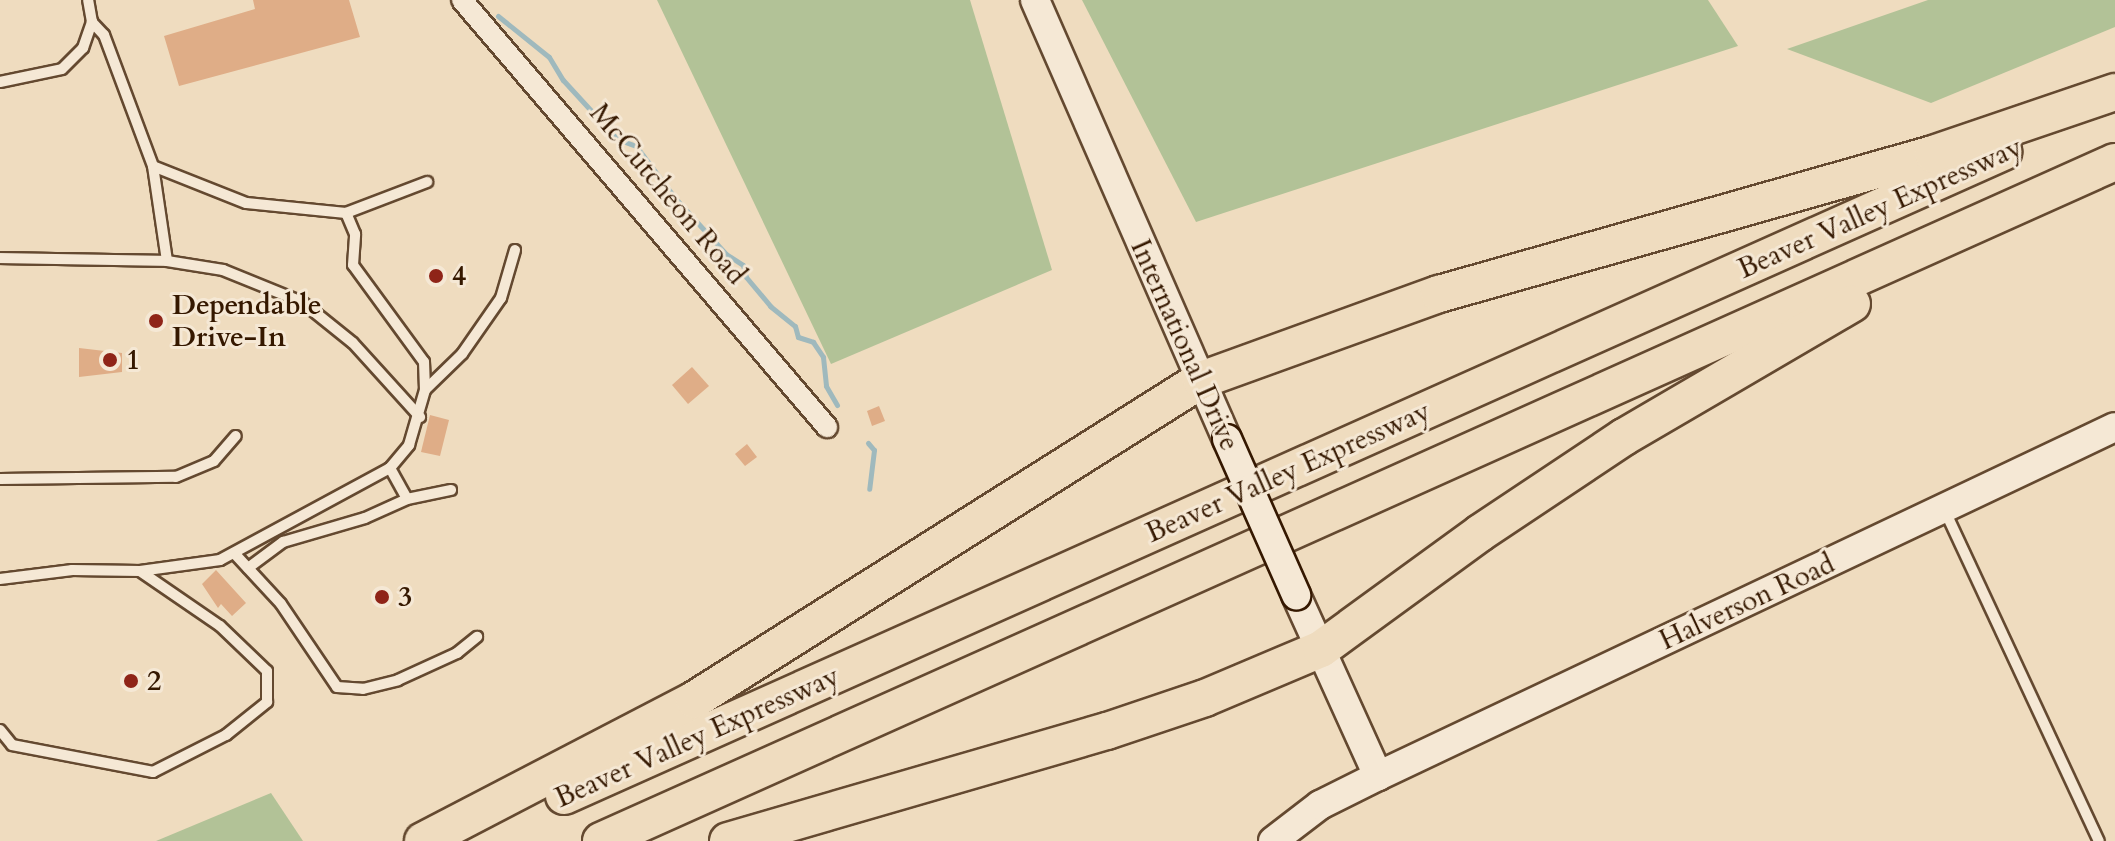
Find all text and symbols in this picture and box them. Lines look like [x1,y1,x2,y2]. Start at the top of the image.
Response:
street label: McCutcheon Road [583,97,753,291]
street label: Beaver Valley Expressway [1733,130,2027,286]
street label: International Drive [1123,234,1247,456]
place label: 4 [452,259,466,293]
marker: 4 [427,267,445,285]
place label: Dependable Drive-In [172,288,322,354]
marker: Dependable Drive-In [147,312,165,330]
place label: 1 [126,343,140,377]
marker: 1 [101,351,119,369]
street label: Beaver Valley Expressway [1141,394,1435,550]
street label: Halverson Road [1654,547,1840,657]
place label: 3 [398,580,412,614]
marker: 3 [373,588,391,606]
street label: Beaver Valley Expressway [550,659,844,815]
place label: 2 [147,664,161,698]
marker: 2 [122,672,140,690]

